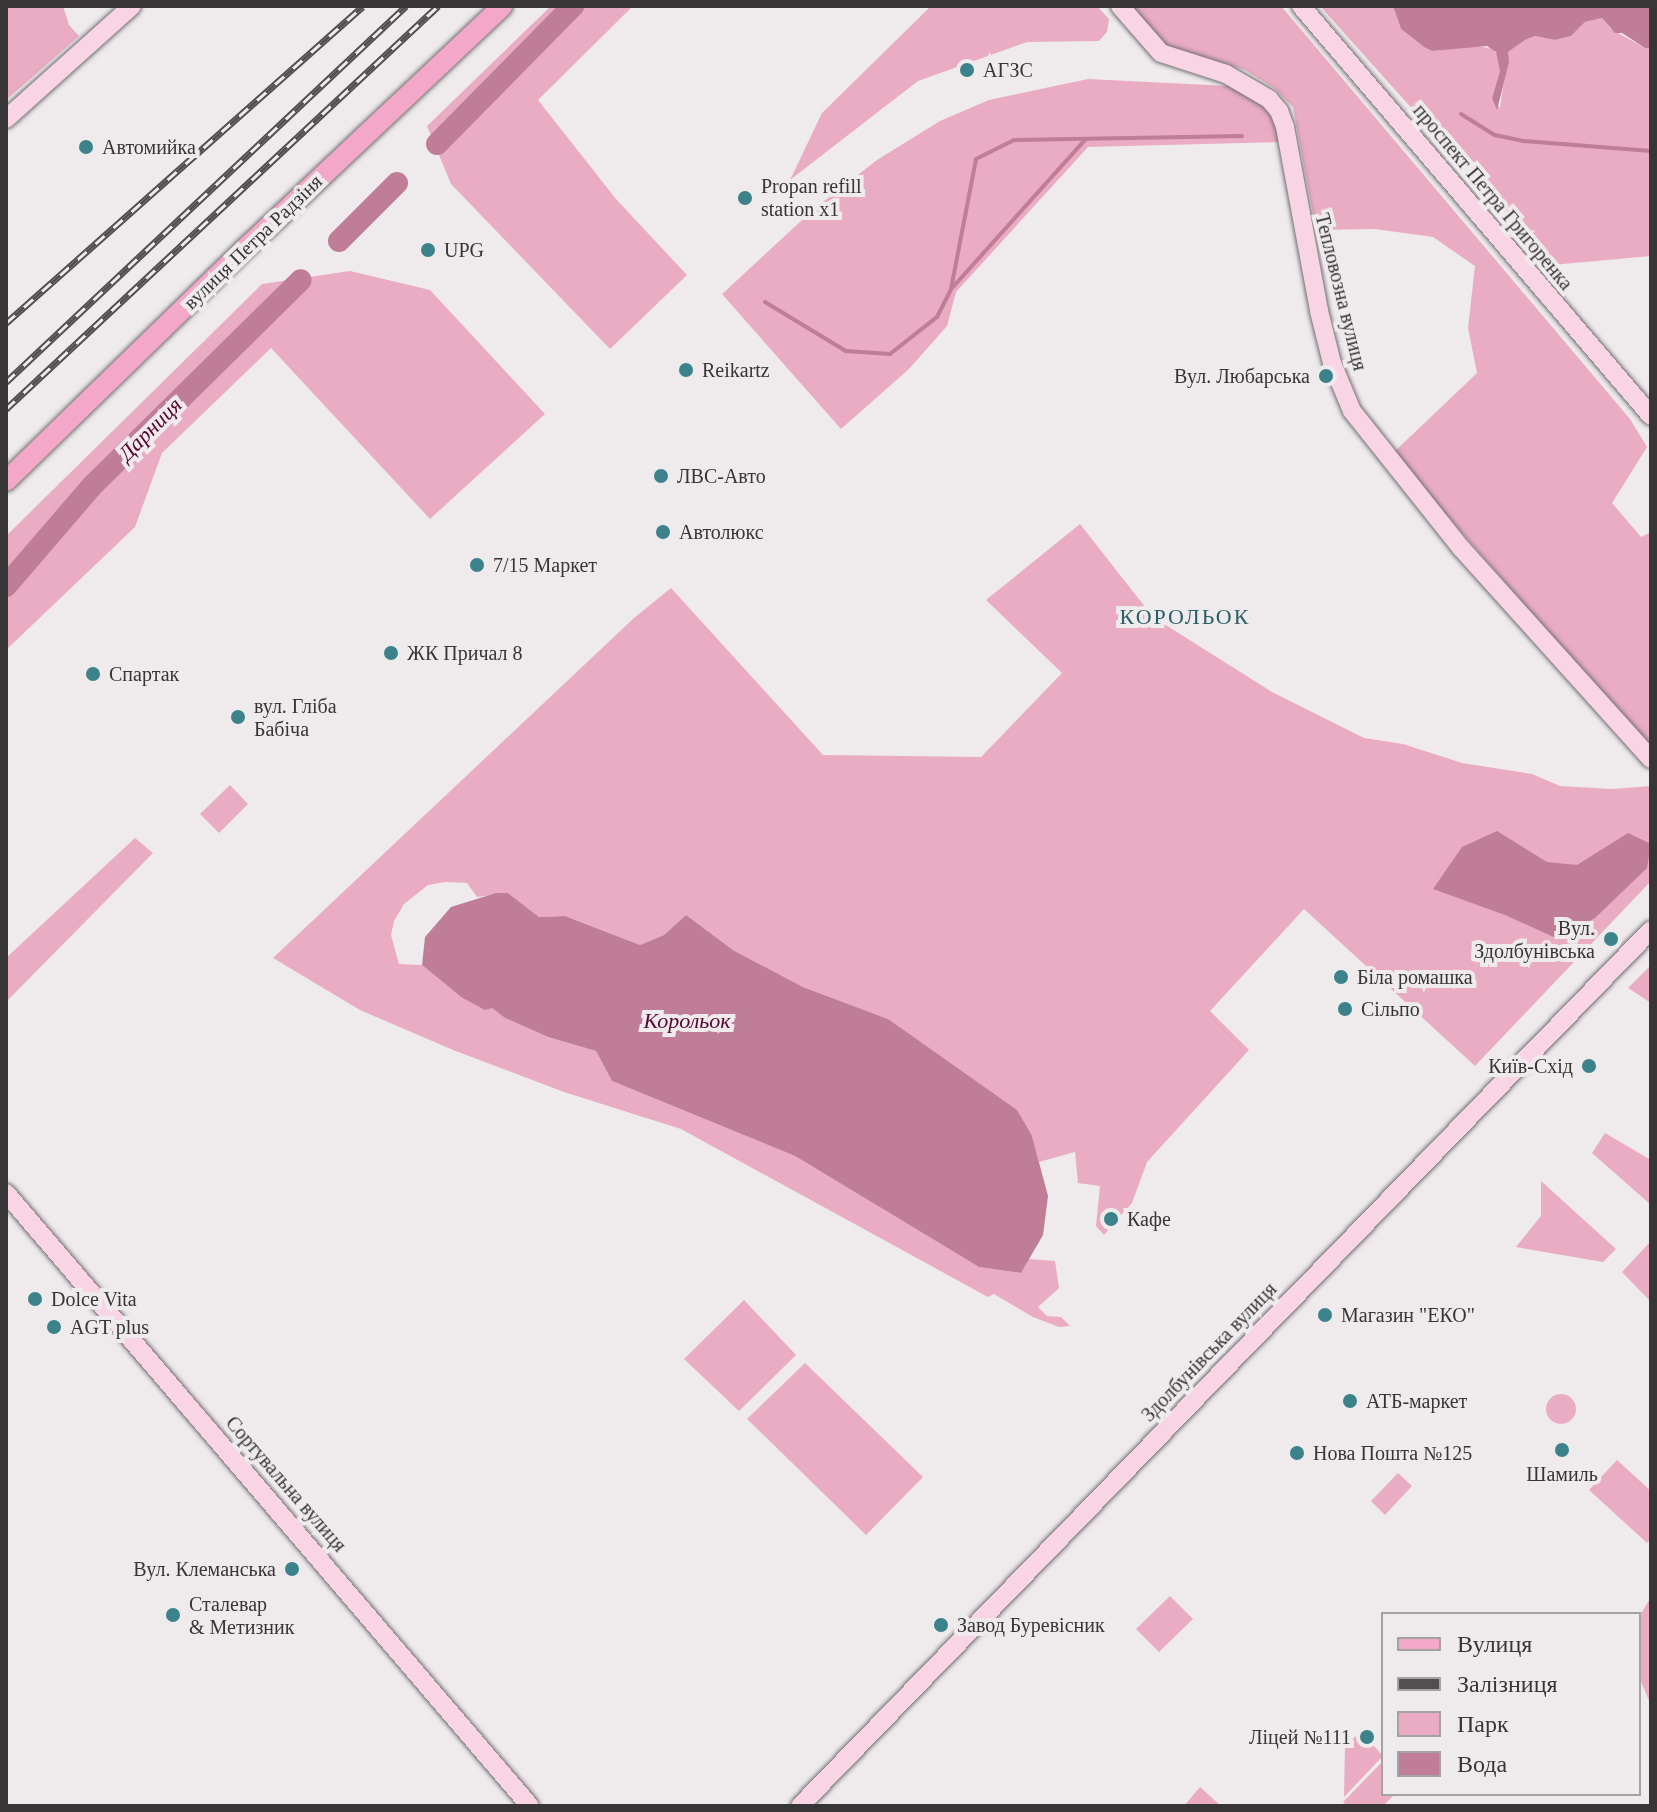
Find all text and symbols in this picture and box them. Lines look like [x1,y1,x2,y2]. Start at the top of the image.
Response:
place label: АГЗС [983,58,1033,82]
marker: АГЗС [958,61,976,79]
street label: проспект Петра Григоренка [1408,99,1578,295]
place label: Автомийка [102,135,196,159]
marker: Автомийка [77,138,95,156]
street label: вулиця Петра Радзіня [179,170,327,314]
place label: Propan refill station x1 [761,174,862,221]
marker: Propan refill station x1 [736,189,754,207]
street label: Тепловозна вулиця [1310,211,1372,373]
place label: UPG [444,238,484,262]
marker: UPG [419,241,437,259]
place label: Reikartz [702,358,770,382]
marker: Reikartz [677,361,695,379]
place label: Вул. Любарська [1174,364,1310,388]
marker: Вул. Любарська [1317,367,1335,385]
water label: Дарниця [113,392,187,466]
place label: ЛВС-Авто [677,464,766,488]
marker: ЛВС-Авто [652,467,670,485]
place label: Автолюкс [679,520,764,544]
marker: Автолюкс [654,523,672,541]
place label: 7/15 Маркет [493,553,597,577]
marker: 7/15 Маркет [468,556,486,574]
district label: КОРОЛЬОК [1120,604,1250,630]
place label: ЖК Причал 8 [407,641,522,665]
marker: ЖК Причал 8 [382,644,400,662]
place label: Спартак [109,662,179,686]
marker: Спартак [84,665,102,683]
place label: вул. Гліба Бабіча [254,694,337,741]
marker: вул. Гліба Бабіча [229,708,247,726]
place label: Вул. Здолбунівська [1474,916,1595,963]
marker: Вул. Здолбунівська [1602,930,1620,948]
place label: Біла ромашка [1357,965,1473,989]
marker: Біла ромашка [1332,968,1350,986]
place label: Сільпо [1361,997,1420,1021]
marker: Сільпо [1336,1000,1354,1018]
water label: Корольок [643,1008,731,1034]
place label: Київ-Схід [1488,1054,1573,1078]
marker: Київ-Схід [1580,1057,1598,1075]
place label: Кафе [1127,1207,1171,1231]
marker: Кафе [1102,1210,1120,1228]
street label: Здолбунівська вулиця [1136,1277,1282,1427]
place label: Dolce Vita [51,1287,137,1311]
marker: Dolce Vita [26,1290,44,1308]
place label: Магазин "ЕКО" [1341,1303,1475,1327]
marker: Магазин "ЕКО" [1316,1306,1334,1324]
place label: AGT plus [70,1315,149,1339]
marker: AGT plus [45,1318,63,1336]
place label: АТБ-маркет [1366,1389,1467,1413]
marker: АТБ-маркет [1341,1392,1359,1410]
street label: Сортувальна вулиця [221,1411,351,1557]
place label: Нова Пошта №125 [1313,1441,1472,1465]
marker: Шамиль [1553,1441,1571,1459]
marker: Нова Пошта №125 [1288,1444,1306,1462]
place label: Шамиль [1526,1462,1598,1486]
place label: Вул. Клеманська [133,1557,276,1581]
marker: Вул. Клеманська [283,1560,301,1578]
place label: Сталевар & Метизник [189,1592,294,1639]
marker: Сталевар & Метизник [164,1606,182,1624]
legend [1381,1612,1641,1796]
place label: Завод Буревісник [957,1613,1105,1637]
marker: Завод Буревісник [932,1616,950,1634]
text: Вулиця [1457,1631,1532,1657]
text: Залізниця [1457,1671,1558,1697]
text: Парк [1457,1711,1509,1737]
place label: Ліцей №111 [1249,1725,1351,1749]
marker: Ліцей №111 [1358,1728,1376,1746]
text: Вода [1457,1751,1507,1777]

